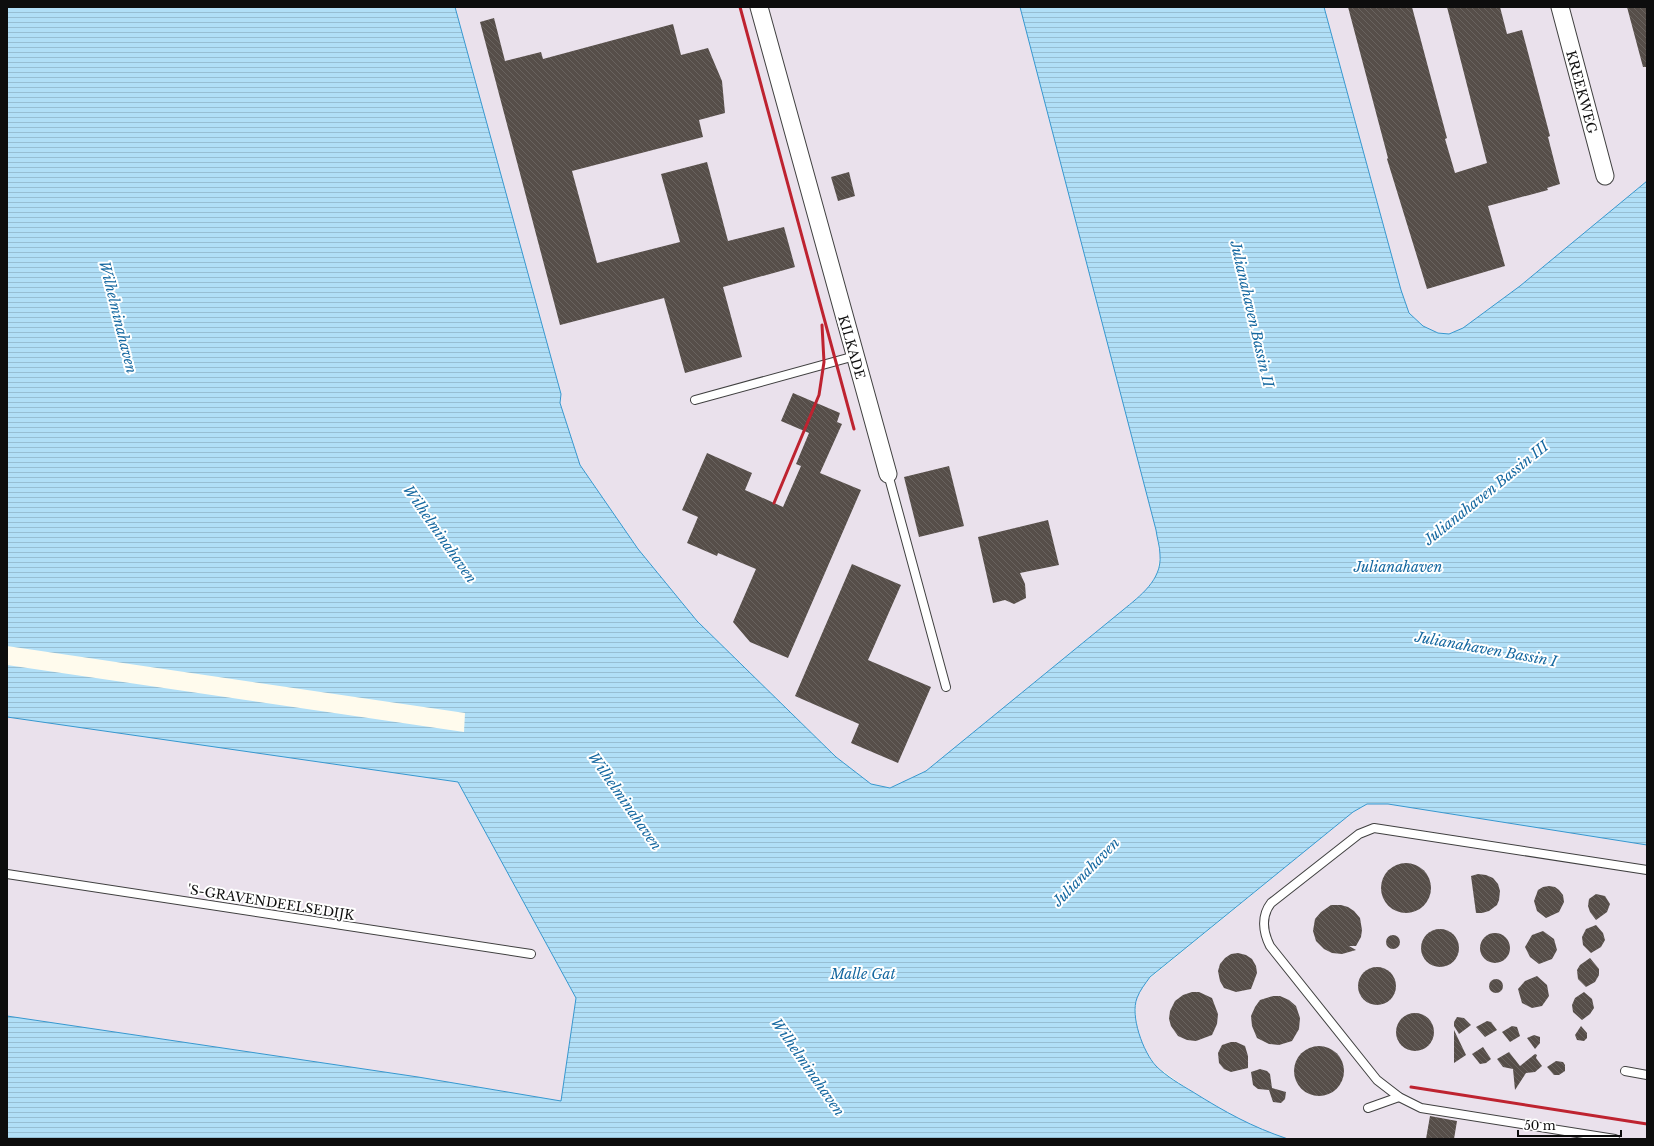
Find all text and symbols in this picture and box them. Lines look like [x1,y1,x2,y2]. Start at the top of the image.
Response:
street label: KREEKWEG [1562,49,1601,136]
water label: Julianahaven Bassin II [1226,238,1278,390]
water label: Wilhelminahaven [95,259,141,375]
street label: KILKADE [834,313,869,381]
water label: Julianahaven Bassin III [1419,436,1553,550]
water label: Wilhelminahaven [399,481,481,587]
water label: Julianahaven [1353,558,1442,576]
water label: Julianahaven Bassin I [1413,627,1559,671]
water label: Wilhelminahaven [584,748,666,854]
water label: Julianahaven [1048,834,1123,911]
street label: 'S-GRAVENDEELSEDIJK [186,881,356,924]
water label: Malle Gat [829,965,896,983]
water label: Wilhelminahaven [767,1014,849,1120]
scale bar [1518,1112,1621,1138]
text: 50 m [1524,1118,1556,1133]

